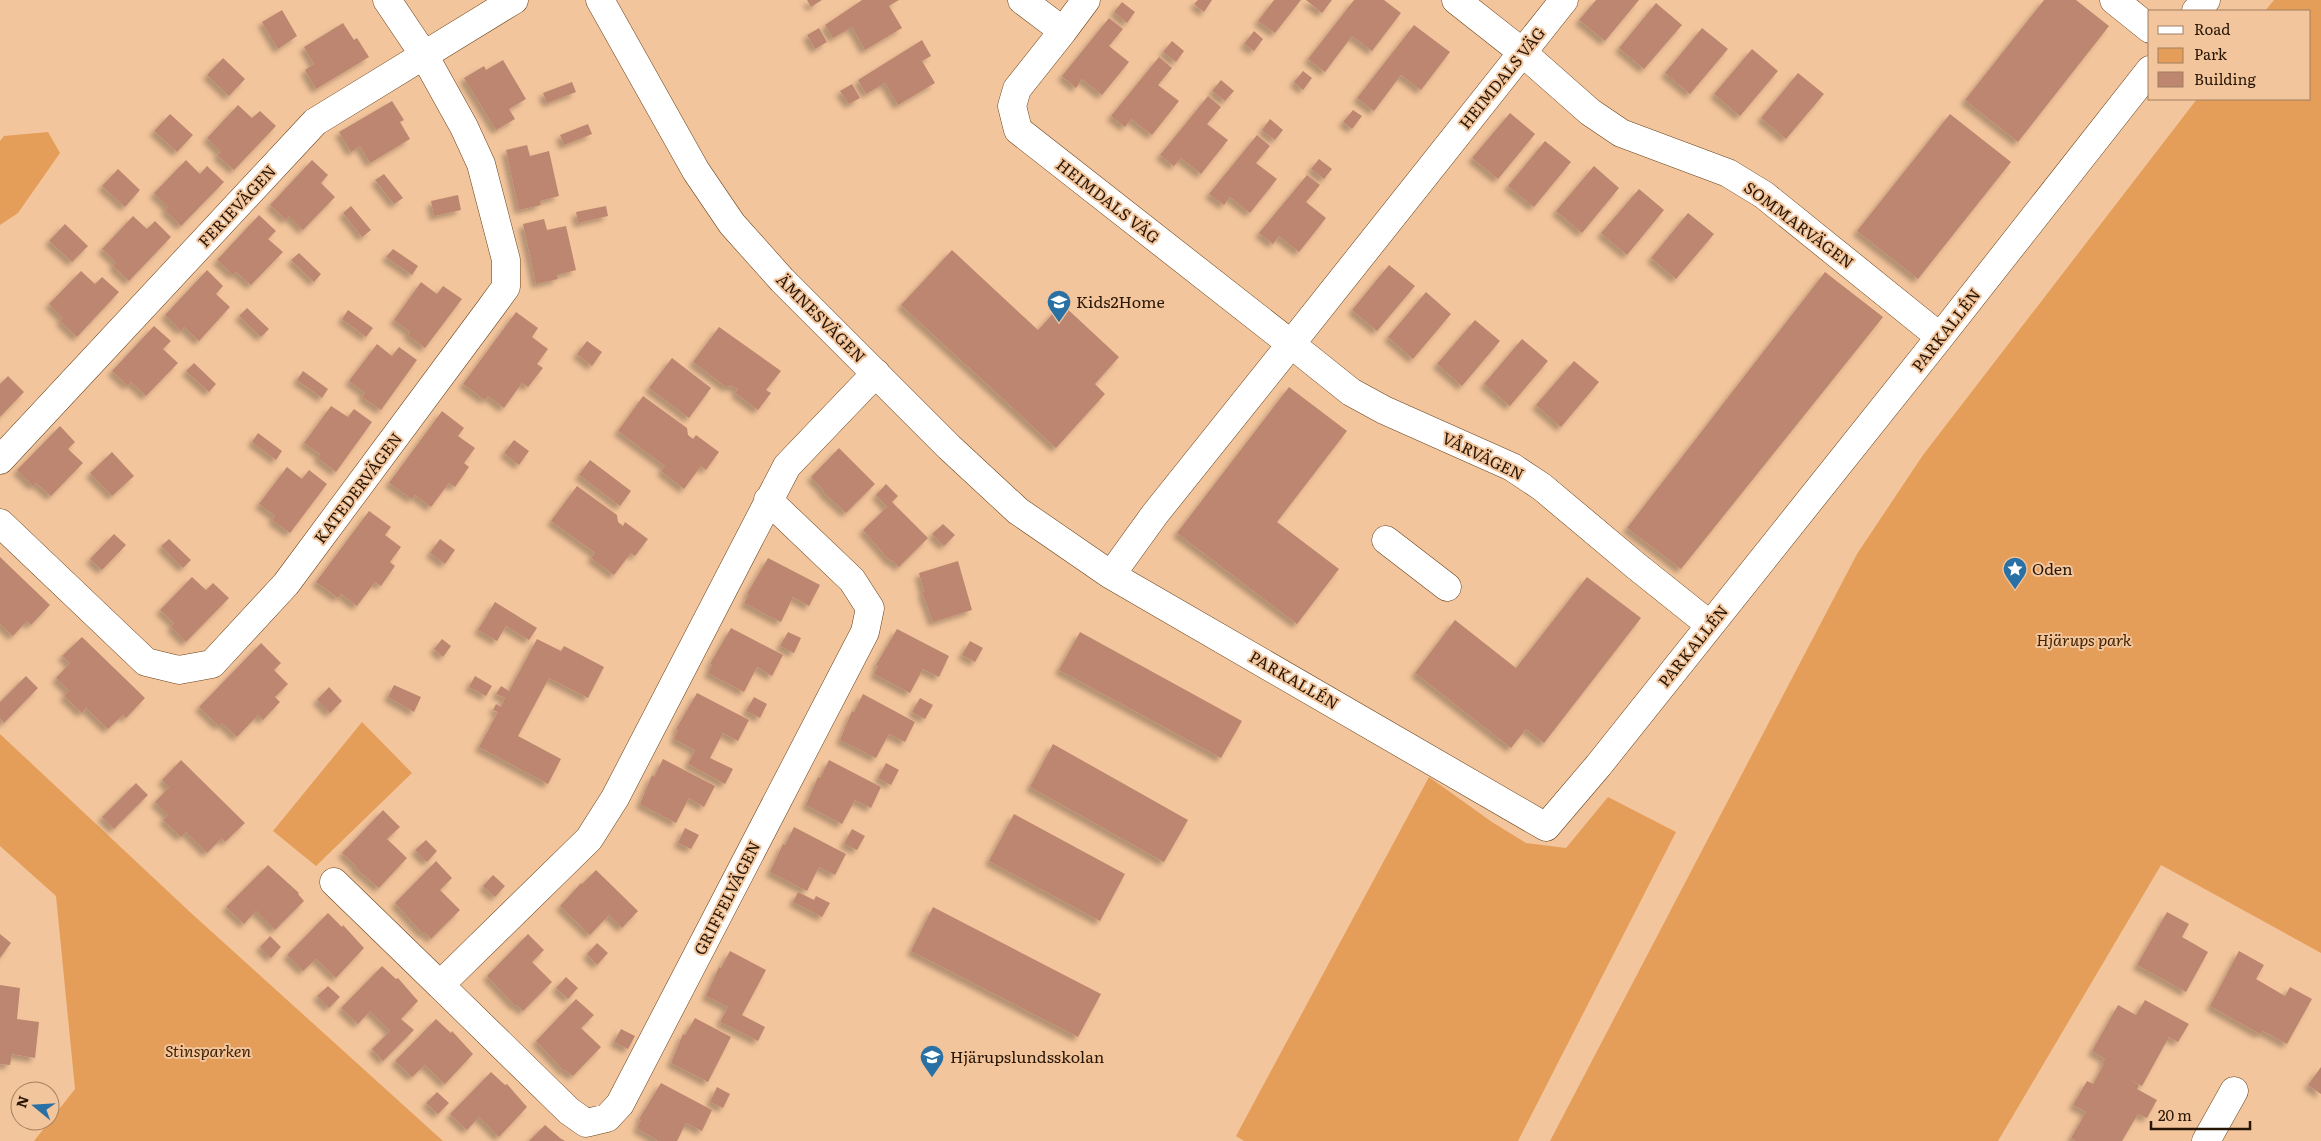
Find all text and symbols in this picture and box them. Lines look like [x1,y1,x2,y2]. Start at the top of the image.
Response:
legend [2148,10,2311,100]
text: Road [2194,17,2230,40]
street label: HEIMDALS VÄG [1452,21,1550,134]
text: Park [2194,42,2228,65]
text: Building [2194,67,2256,90]
street label: HEIMDALS VÄG [1052,152,1165,248]
street label: FERIEVÄGEN [192,159,281,252]
street label: SOMMARVÄGEN [1740,175,1860,274]
street label: ÄMNESVÄGEN [772,267,872,367]
street label: PARKALLÉN [1905,283,1985,376]
school or university icon: Kids2Home [1046,289,1072,323]
place label: Kids2Home [1076,289,1165,313]
street label: VÅRVÄGEN [1438,425,1529,485]
street label: KATEDERVÄGEN [307,427,407,548]
place icon: Oden [2002,556,2028,590]
place label: Oden [2032,556,2073,580]
street label: PARKALLÉN [1651,599,1733,692]
park label: Hjärups park [2036,627,2132,651]
street label: PARKALLÉN [1245,644,1344,714]
street label: GRIFFELVÄGEN [687,836,765,959]
park label: Stinsparken [165,1038,251,1062]
school or university icon: Hjärupslundsskolan [919,1044,945,1078]
place label: Hjärupslundsskolan [950,1044,1105,1068]
north arrow [10,1081,60,1131]
text: N [10,1093,33,1110]
scale bar [2151,1098,2250,1130]
text: 20 m [2158,1103,2192,1126]

